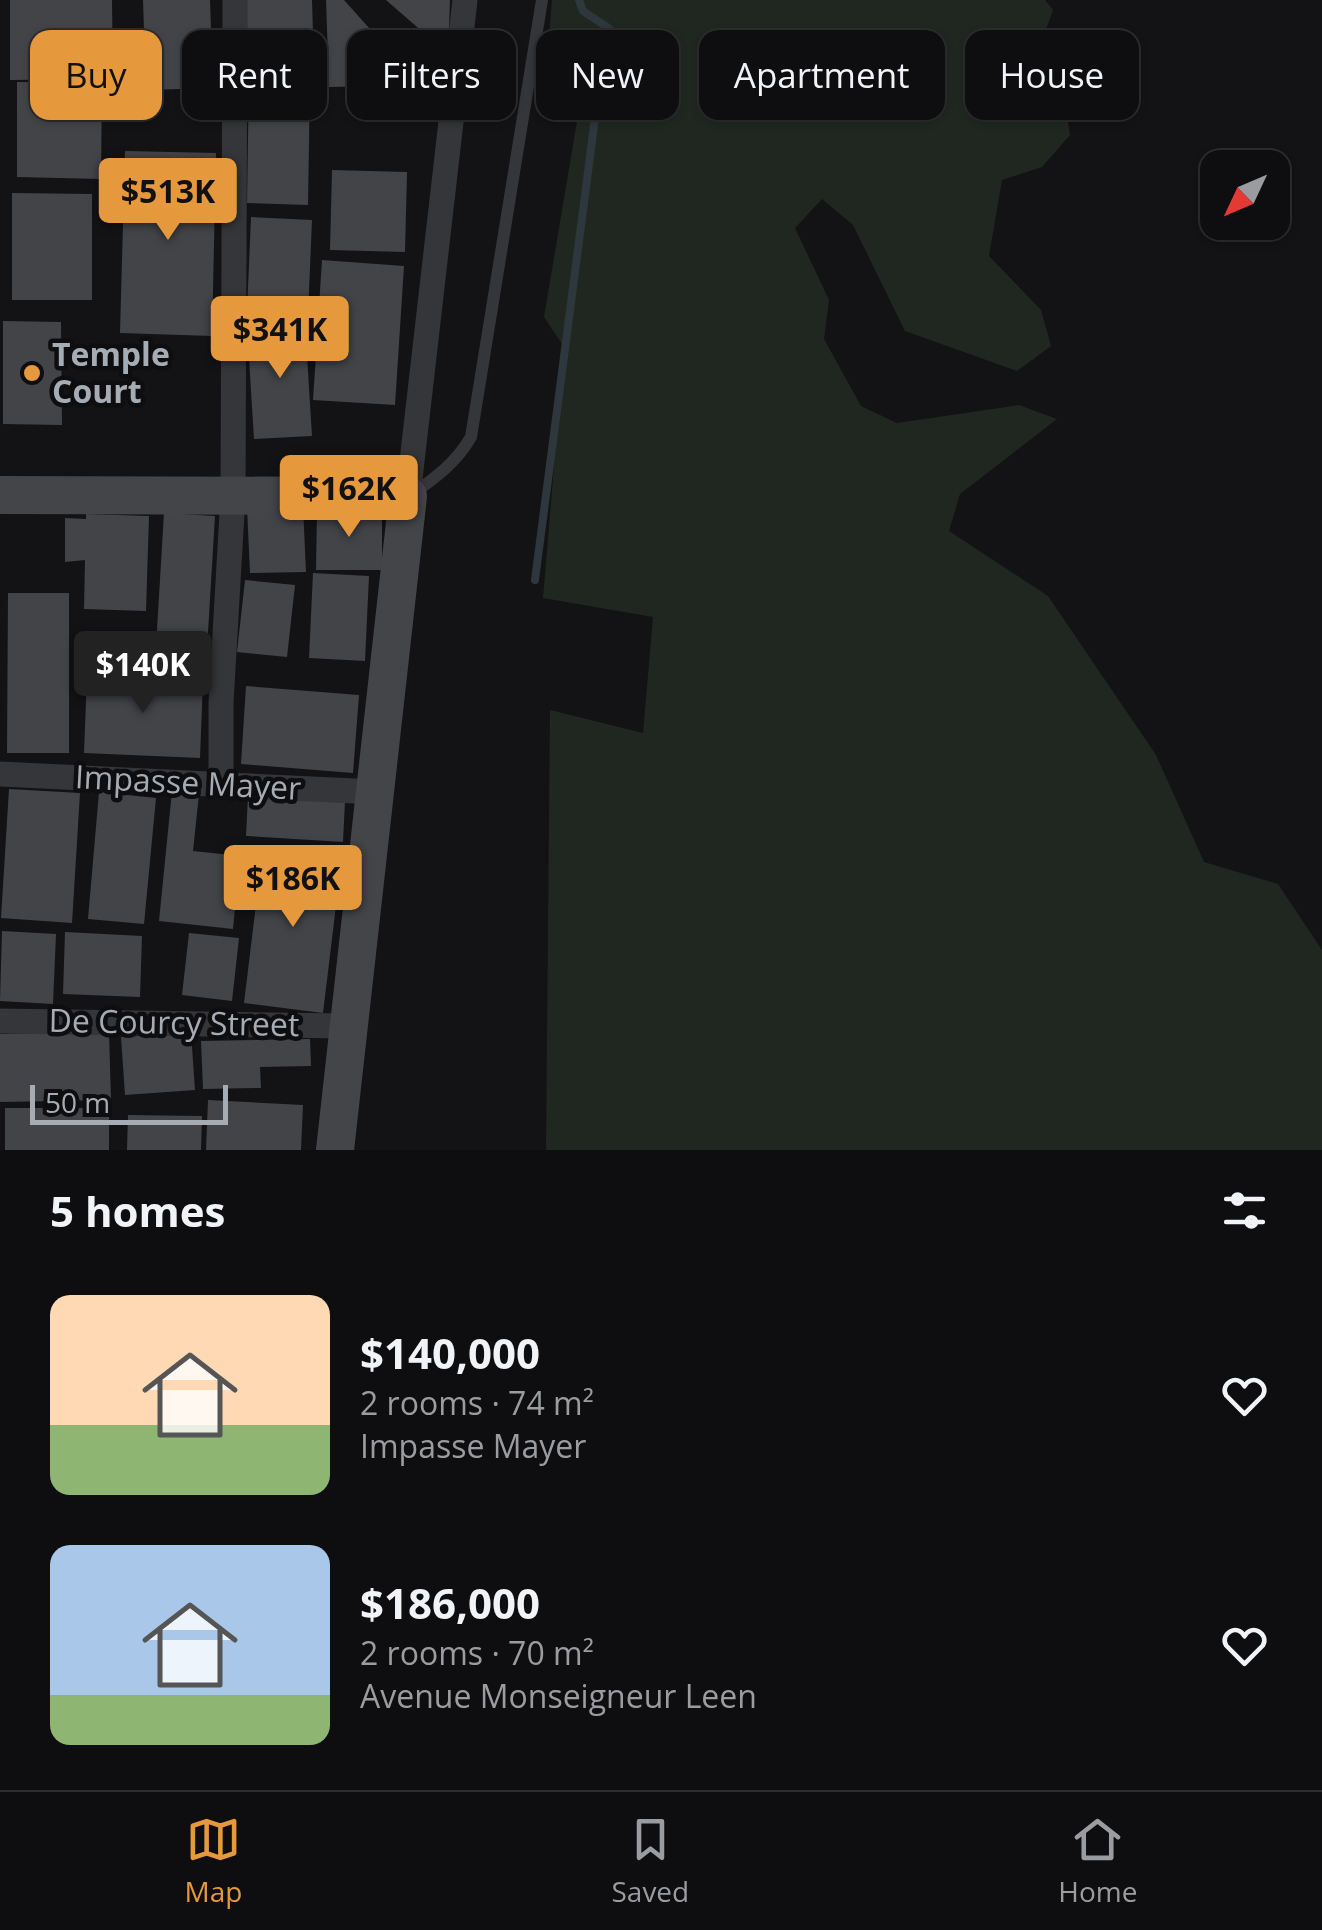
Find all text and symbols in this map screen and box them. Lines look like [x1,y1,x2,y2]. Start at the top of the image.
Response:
chip: Buy [30,30,162,120]
chip: Rent [182,30,327,120]
chip: Filters [347,30,516,120]
chip: New [536,30,679,120]
chip: Apartment [699,30,945,120]
chip: House [965,30,1139,120]
north arrow [1200,150,1290,240]
map controls [1200,150,1290,240]
pin: $513K [98,158,238,243]
text: $513K [121,169,215,212]
pin: $341K [210,296,350,381]
text: $341K [233,307,327,350]
place label: Temple Court [52,332,170,412]
marker: Temple Court [21,362,43,384]
pin: $162K [279,455,419,540]
text: $162K [302,466,396,509]
pin: $140K [73,631,213,716]
text: $140K [96,642,190,685]
street label: Impasse Mayer [74,754,302,809]
pin: $186K [223,845,363,930]
text: $186K [246,856,340,899]
street label: De Courcy Street [48,998,300,1045]
scale bar [30,1080,228,1124]
text: 50 m [45,1083,110,1121]
text: 5 homes [50,1182,225,1239]
icon: filters [1217,1183,1272,1238]
text: $140,000 [360,1324,540,1381]
icon: home [130,1335,250,1455]
icon: heart [1217,1368,1272,1423]
text: 2 rooms · 74 m² [360,1381,594,1424]
text: Impasse Mayer [360,1424,586,1467]
text: $186,000 [360,1574,540,1631]
icon: home [130,1585,250,1705]
icon: heart [1217,1618,1272,1673]
text: 2 rooms · 70 m² [360,1631,594,1674]
text: Avenue Monseigneur Leen [360,1674,757,1717]
tab: Map [185,1812,242,1910]
tab: Saved [611,1812,689,1910]
tab: Home [1058,1812,1137,1910]

